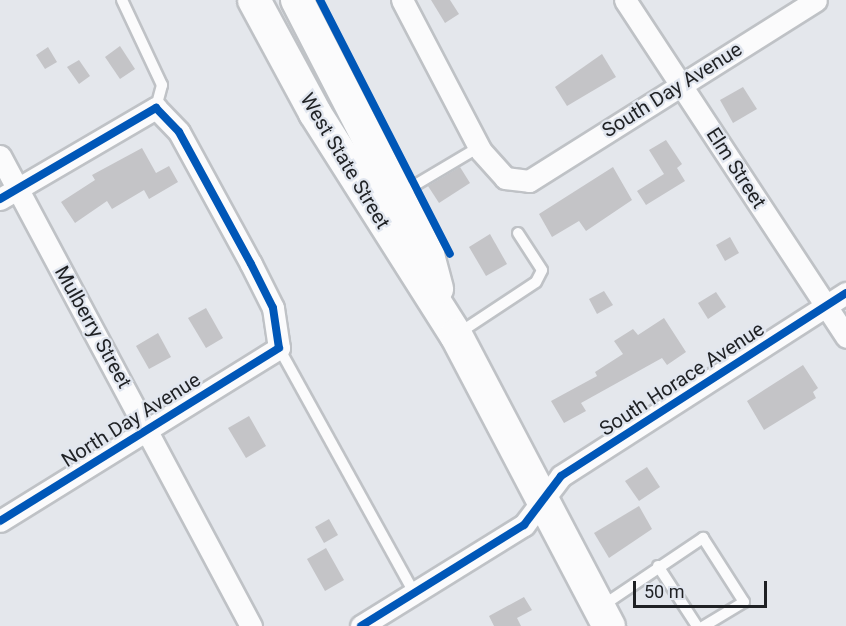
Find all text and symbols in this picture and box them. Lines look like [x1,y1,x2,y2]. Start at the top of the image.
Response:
street label: South Day Avenue [598,37,746,143]
street label: West State Street [295,89,395,233]
street label: Elm Street [701,123,771,213]
street label: Mulberry Street [50,262,136,392]
street label: South Horace Avenue [595,317,769,441]
street label: North Day Avenue [57,368,205,472]
scale bar [636,569,770,607]
text: 50 m [644,581,684,602]

